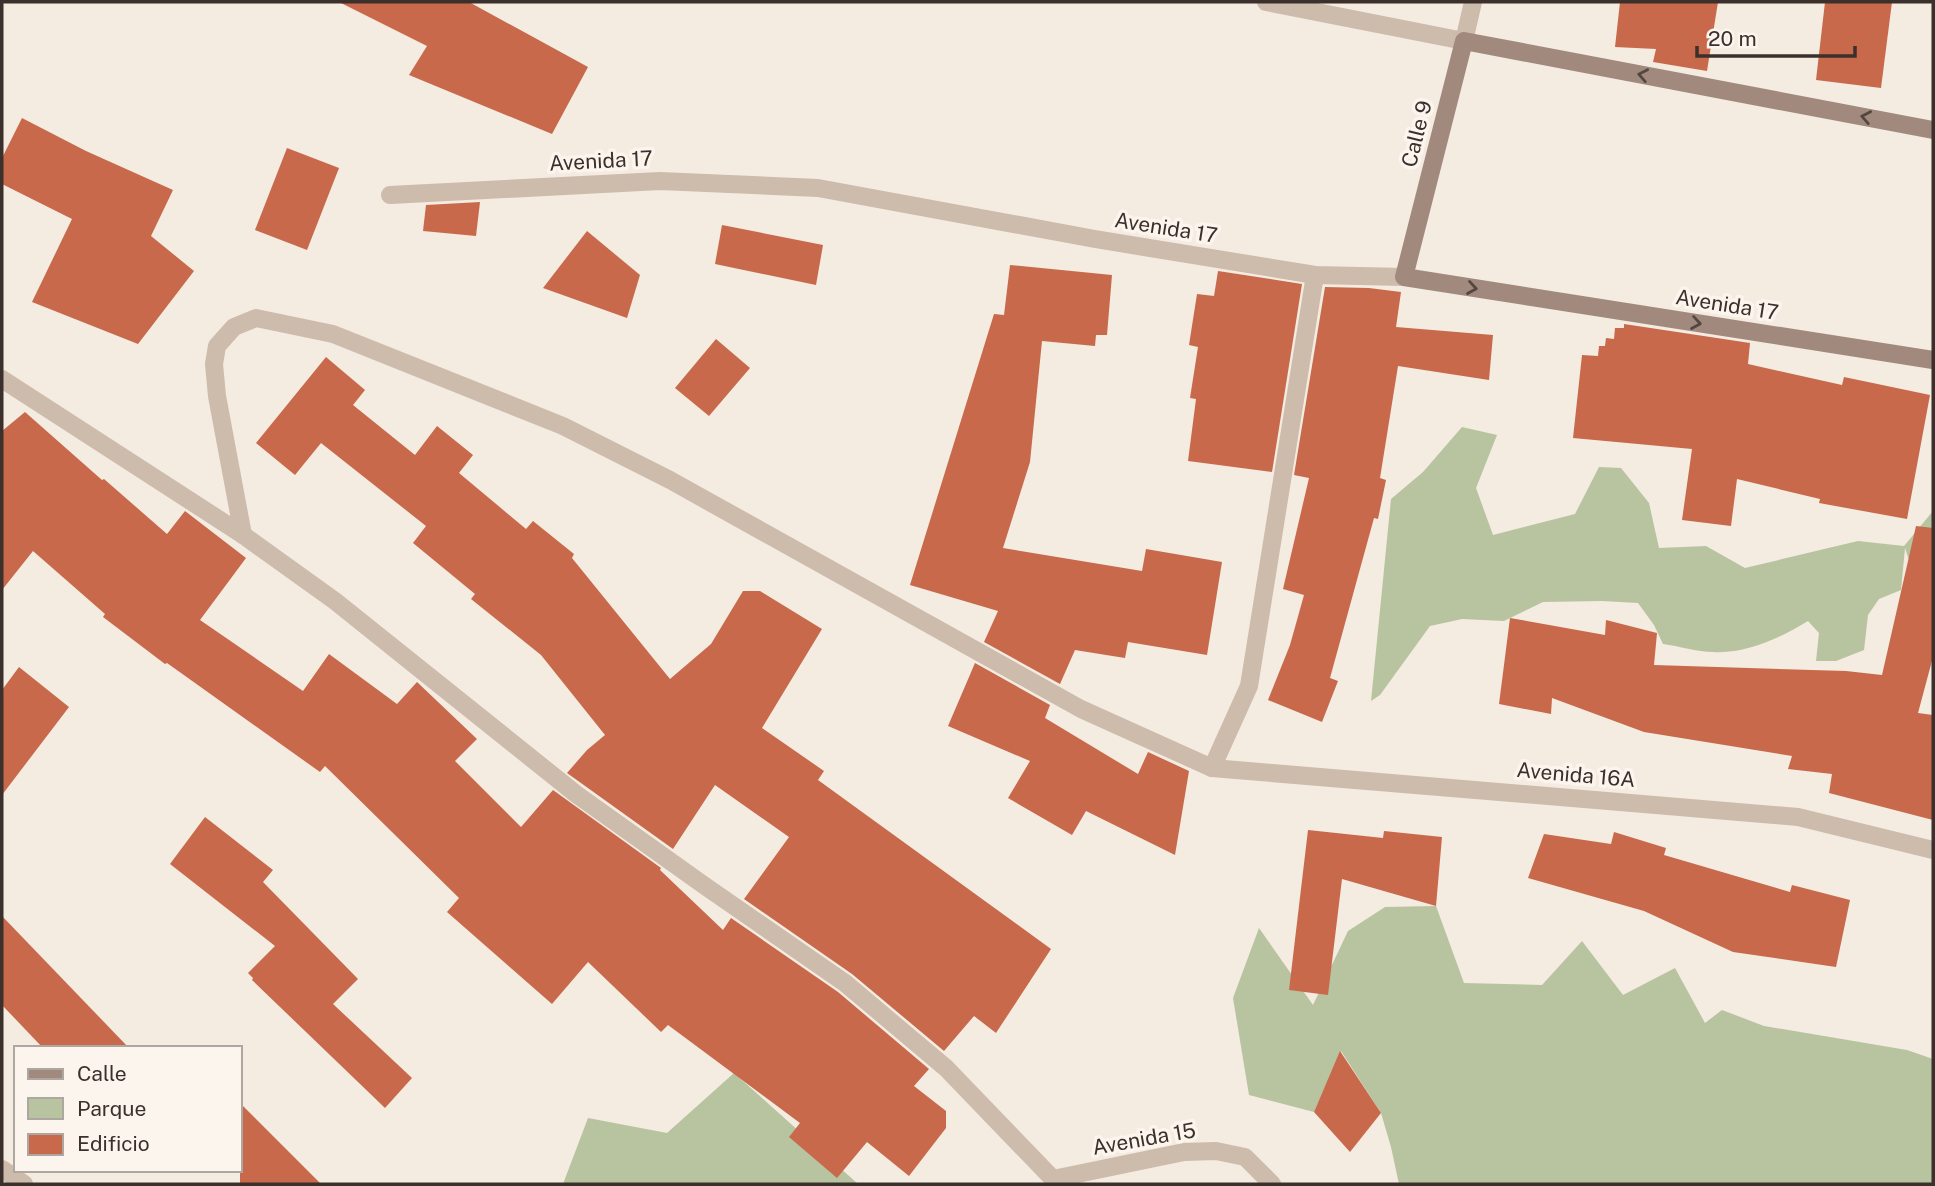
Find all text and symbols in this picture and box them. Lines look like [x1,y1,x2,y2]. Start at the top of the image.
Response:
scale bar [1697,14,1854,58]
text: 20 m [1708,26,1757,51]
one-way arrow [1637,68,1649,83]
street label: Calle 9 [1396,98,1437,170]
one-way arrow [1860,110,1872,125]
street label: Avenida 17 [549,145,653,176]
street label: Avenida 17 [1113,207,1219,248]
one-way arrow [1466,280,1477,295]
street label: Avenida 17 [1674,284,1780,325]
one-way arrow [1690,315,1702,330]
street label: Avenida 16A [1516,757,1636,792]
legend [14,1046,242,1172]
text: Calle [77,1061,127,1086]
text: Parque [77,1096,146,1121]
street label: Avenida 15 [1090,1117,1198,1160]
text: Edificio [77,1131,150,1156]

